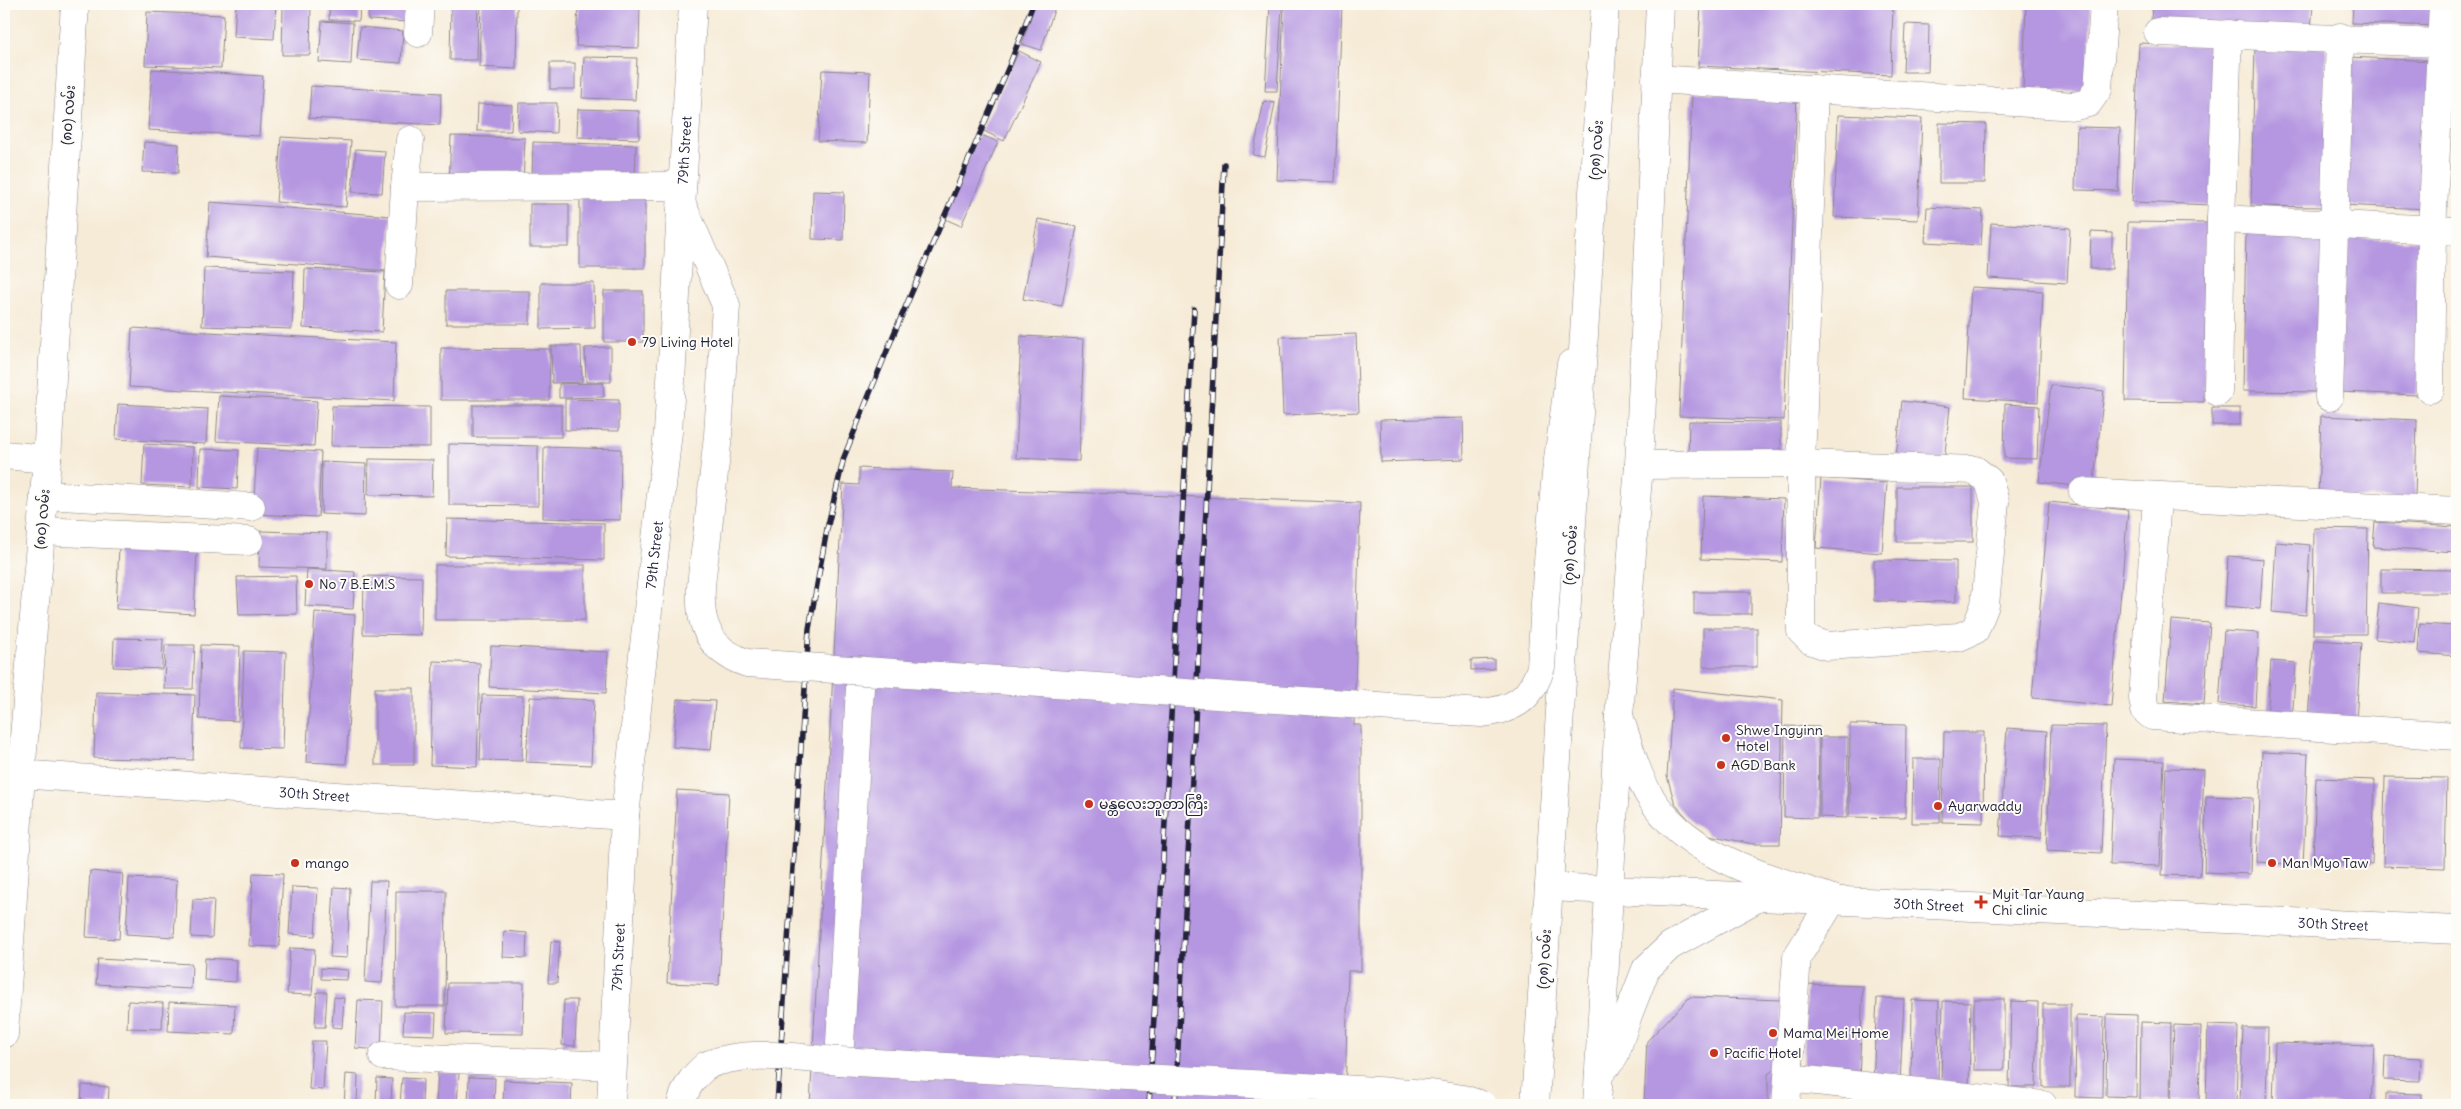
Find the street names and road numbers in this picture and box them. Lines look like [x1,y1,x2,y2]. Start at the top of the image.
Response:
street label: (၈၀) လမ်း [56,84,79,146]
street label: 79th Street [673,115,695,185]
street label: (၇၈) လမ်း [1584,119,1610,181]
street label: (၈၀) လမ်း [29,488,54,550]
street label: 79th Street [641,520,667,590]
street label: (၇၈) လမ်း [1558,524,1584,586]
street label: 30th Street [278,783,350,806]
street label: 30th Street [1893,894,1965,916]
street label: 30th Street [2297,913,2369,935]
street label: 79th Street [608,922,629,992]
street label: (၇၈) လမ်း [1532,928,1558,990]

